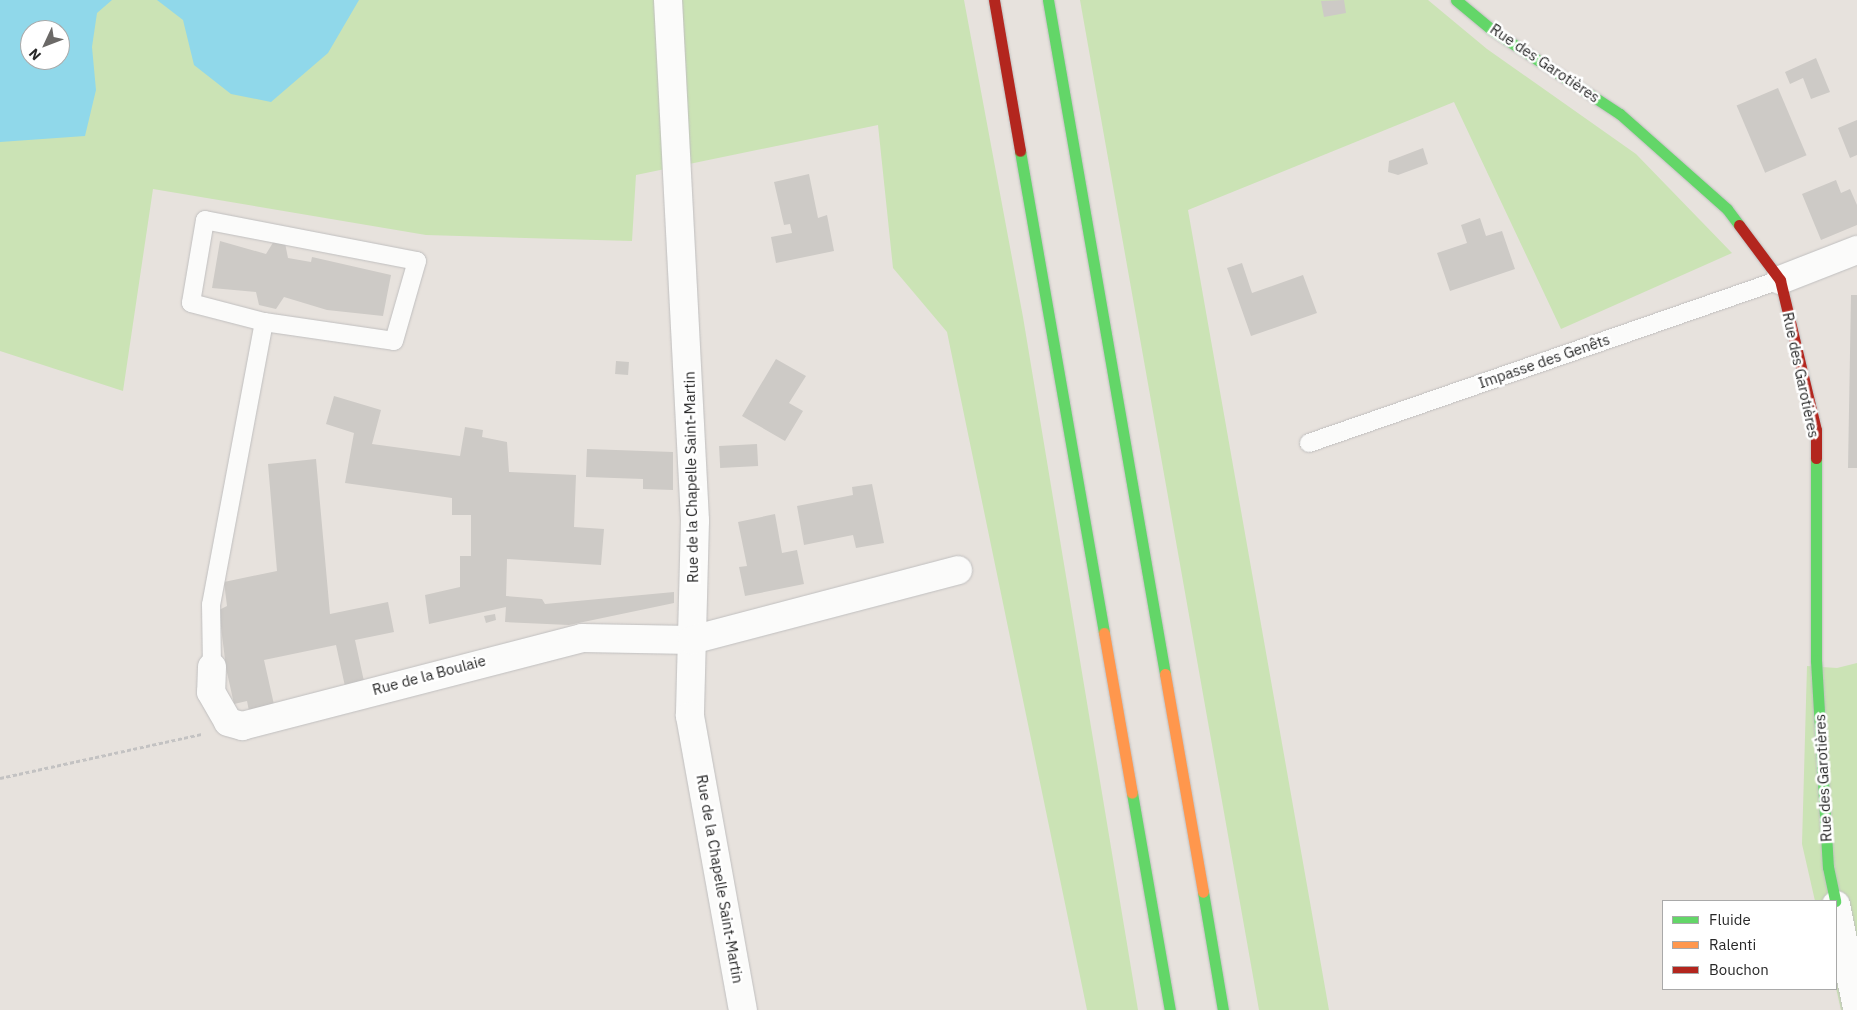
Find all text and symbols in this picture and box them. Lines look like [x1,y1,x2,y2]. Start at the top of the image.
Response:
north arrow [20,20,70,70]
street label: Rue des Garotières [1487,20,1603,106]
text: N [25,45,45,64]
street label: Rue des Garotières [1779,310,1823,440]
street label: Impasse des Genêts [1476,330,1612,392]
street label: Rue de la Chapelle Saint-Martin [680,371,702,583]
street label: Rue de la Boulaie [370,651,488,699]
street label: Rue des Garotières [1811,714,1835,842]
street label: Rue de la Chapelle Saint-Martin [693,773,747,985]
legend [1662,900,1837,990]
text: Fluide [1709,910,1751,929]
text: Ralenti [1709,935,1756,954]
text: Bouchon [1709,960,1769,979]

